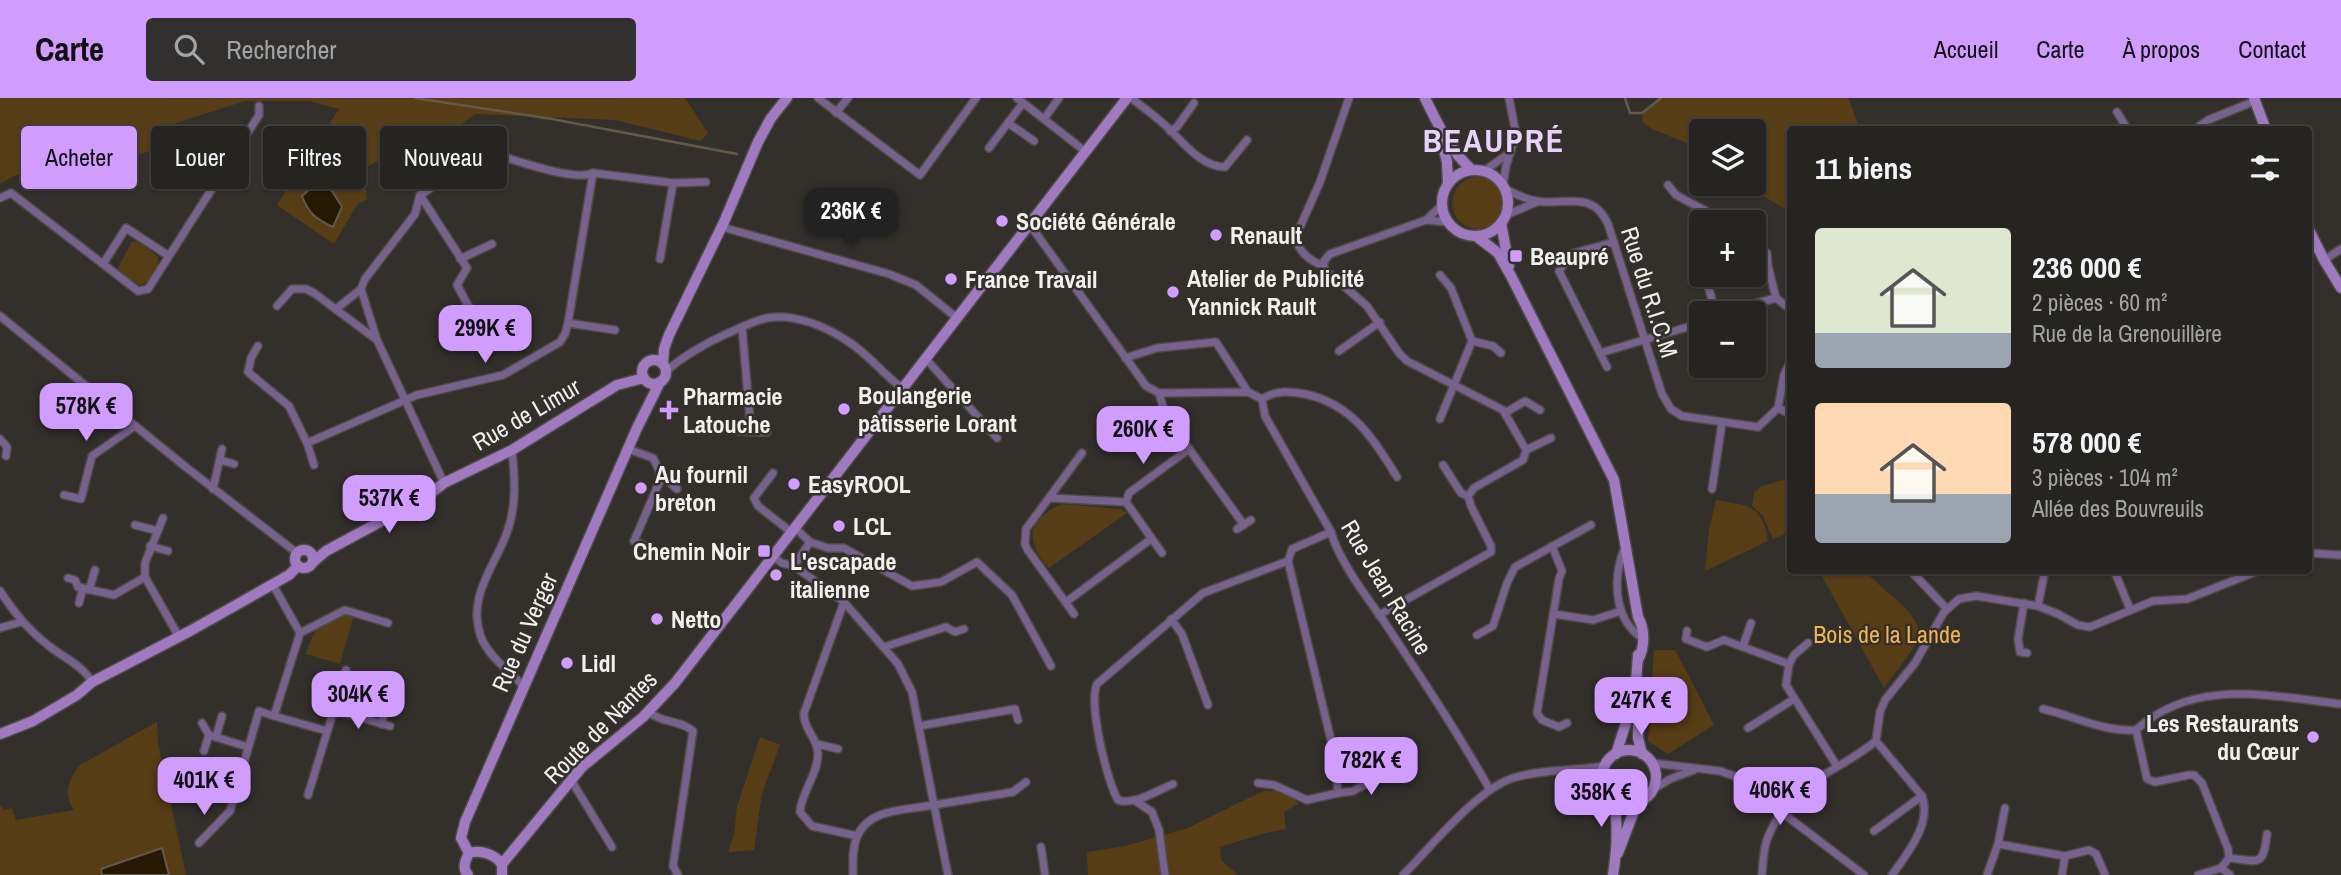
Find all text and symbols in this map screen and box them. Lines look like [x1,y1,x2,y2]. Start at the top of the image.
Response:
search box [146,18,636,81]
text: Carte [35,27,104,71]
icon: search [170,30,208,68]
text: Rechercher [226,32,336,67]
text: Accueil [1934,33,1998,65]
text: Carte [2036,33,2084,65]
text: À propos [2122,33,2200,65]
text: Contact [2238,33,2306,65]
district label: BEAUPRÉ [1423,119,1565,162]
map controls [1689,119,1766,378]
button: layers [1689,119,1766,196]
chip: Acheter [21,126,137,189]
chip: Louer [151,126,249,189]
chip: Filtres [263,126,366,189]
chip: Nouveau [380,126,507,189]
text: 11 biens [1815,148,1912,188]
icon: filters [2246,149,2284,187]
pin: 236K € [794,188,908,248]
text: 236K € [821,195,881,226]
place label: Société Générale [1016,205,1176,237]
button: + [1689,210,1766,287]
marker: Société Générale [994,213,1010,229]
place label: Renault [1230,219,1303,251]
street label: Rue du R.I.C.M [1614,223,1686,361]
marker: Renault [1208,227,1224,243]
place label: Beaupré [1530,240,1609,272]
text: 236 000 € [2032,247,2141,287]
marker: Beaupré [1508,248,1524,264]
icon: home [1871,256,1955,340]
place label: Atelier de Publicité Yannick Rault [1187,262,1364,322]
place label: France Travail [965,263,1097,295]
marker: France Travail [943,271,959,287]
marker: Atelier de Publicité Yannick Rault [1165,284,1181,300]
text: 2 pièces · 60 m² [2032,287,2167,318]
button: − [1689,301,1766,378]
pin: 299K € [428,306,542,365]
text: 299K € [455,312,515,343]
text: Rue de la Grenouillère [2032,318,2222,349]
street label: Rue de Limur [466,370,586,458]
place label: Boulangerie pâtisserie Lorant [858,379,1017,439]
place label: Pharmacie Latouche [683,380,783,440]
pin: 578K € [29,384,143,443]
text: 578K € [56,390,116,421]
marker: Boulangerie pâtisserie Lorant [836,401,852,417]
marker: Pharmacie Latouche [661,402,677,418]
pin: 260K € [1086,406,1200,466]
text: 260K € [1113,413,1173,444]
text: 578 000 € [2032,422,2141,462]
icon: home [1871,431,1955,515]
place label: Au fournil breton [655,458,748,518]
text: 3 pièces · 104 m² [2032,462,2178,493]
place label: EasyROOL [808,468,911,500]
pin: 537K € [332,476,446,535]
marker: EasyROOL [786,476,802,492]
marker: Au fournil breton [633,480,649,496]
text: 537K € [359,482,419,513]
text: Allée des Bouvreuils [2032,493,2204,524]
place label: LCL [853,510,891,542]
street label: Rue Jean Racine [1334,514,1440,660]
marker: LCL [831,518,847,534]
place label: Chemin Noir [633,535,750,567]
marker: Chemin Noir [756,543,772,559]
place label: L'escapade italienne [790,545,896,605]
street label: Rue du Verger [484,567,565,696]
marker: L'escapade italienne [768,567,784,583]
place label: Netto [671,603,721,635]
marker: Netto [649,611,665,627]
park label: Bois de la Lande [1813,618,1961,650]
place label: Lidl [581,647,616,679]
marker: Lidl [559,655,575,671]
street label: Route de Nantes [536,663,664,791]
pin: 304K € [301,672,415,731]
text: 304K € [328,678,388,709]
pin: 247K € [1584,678,1698,737]
text: 247K € [1611,684,1671,715]
place label: Les Restaurants du Cœur [2146,707,2299,767]
marker: Les Restaurants du Cœur [2305,729,2321,745]
pin: 782K € [1314,738,1428,797]
text: 782K € [1341,744,1401,775]
pin: 401K € [147,758,261,817]
text: 401K € [174,764,234,795]
pin: 406K € [1723,768,1837,827]
pin: 358K € [1544,770,1658,829]
text: 406K € [1750,774,1810,805]
text: 358K € [1571,776,1631,807]

